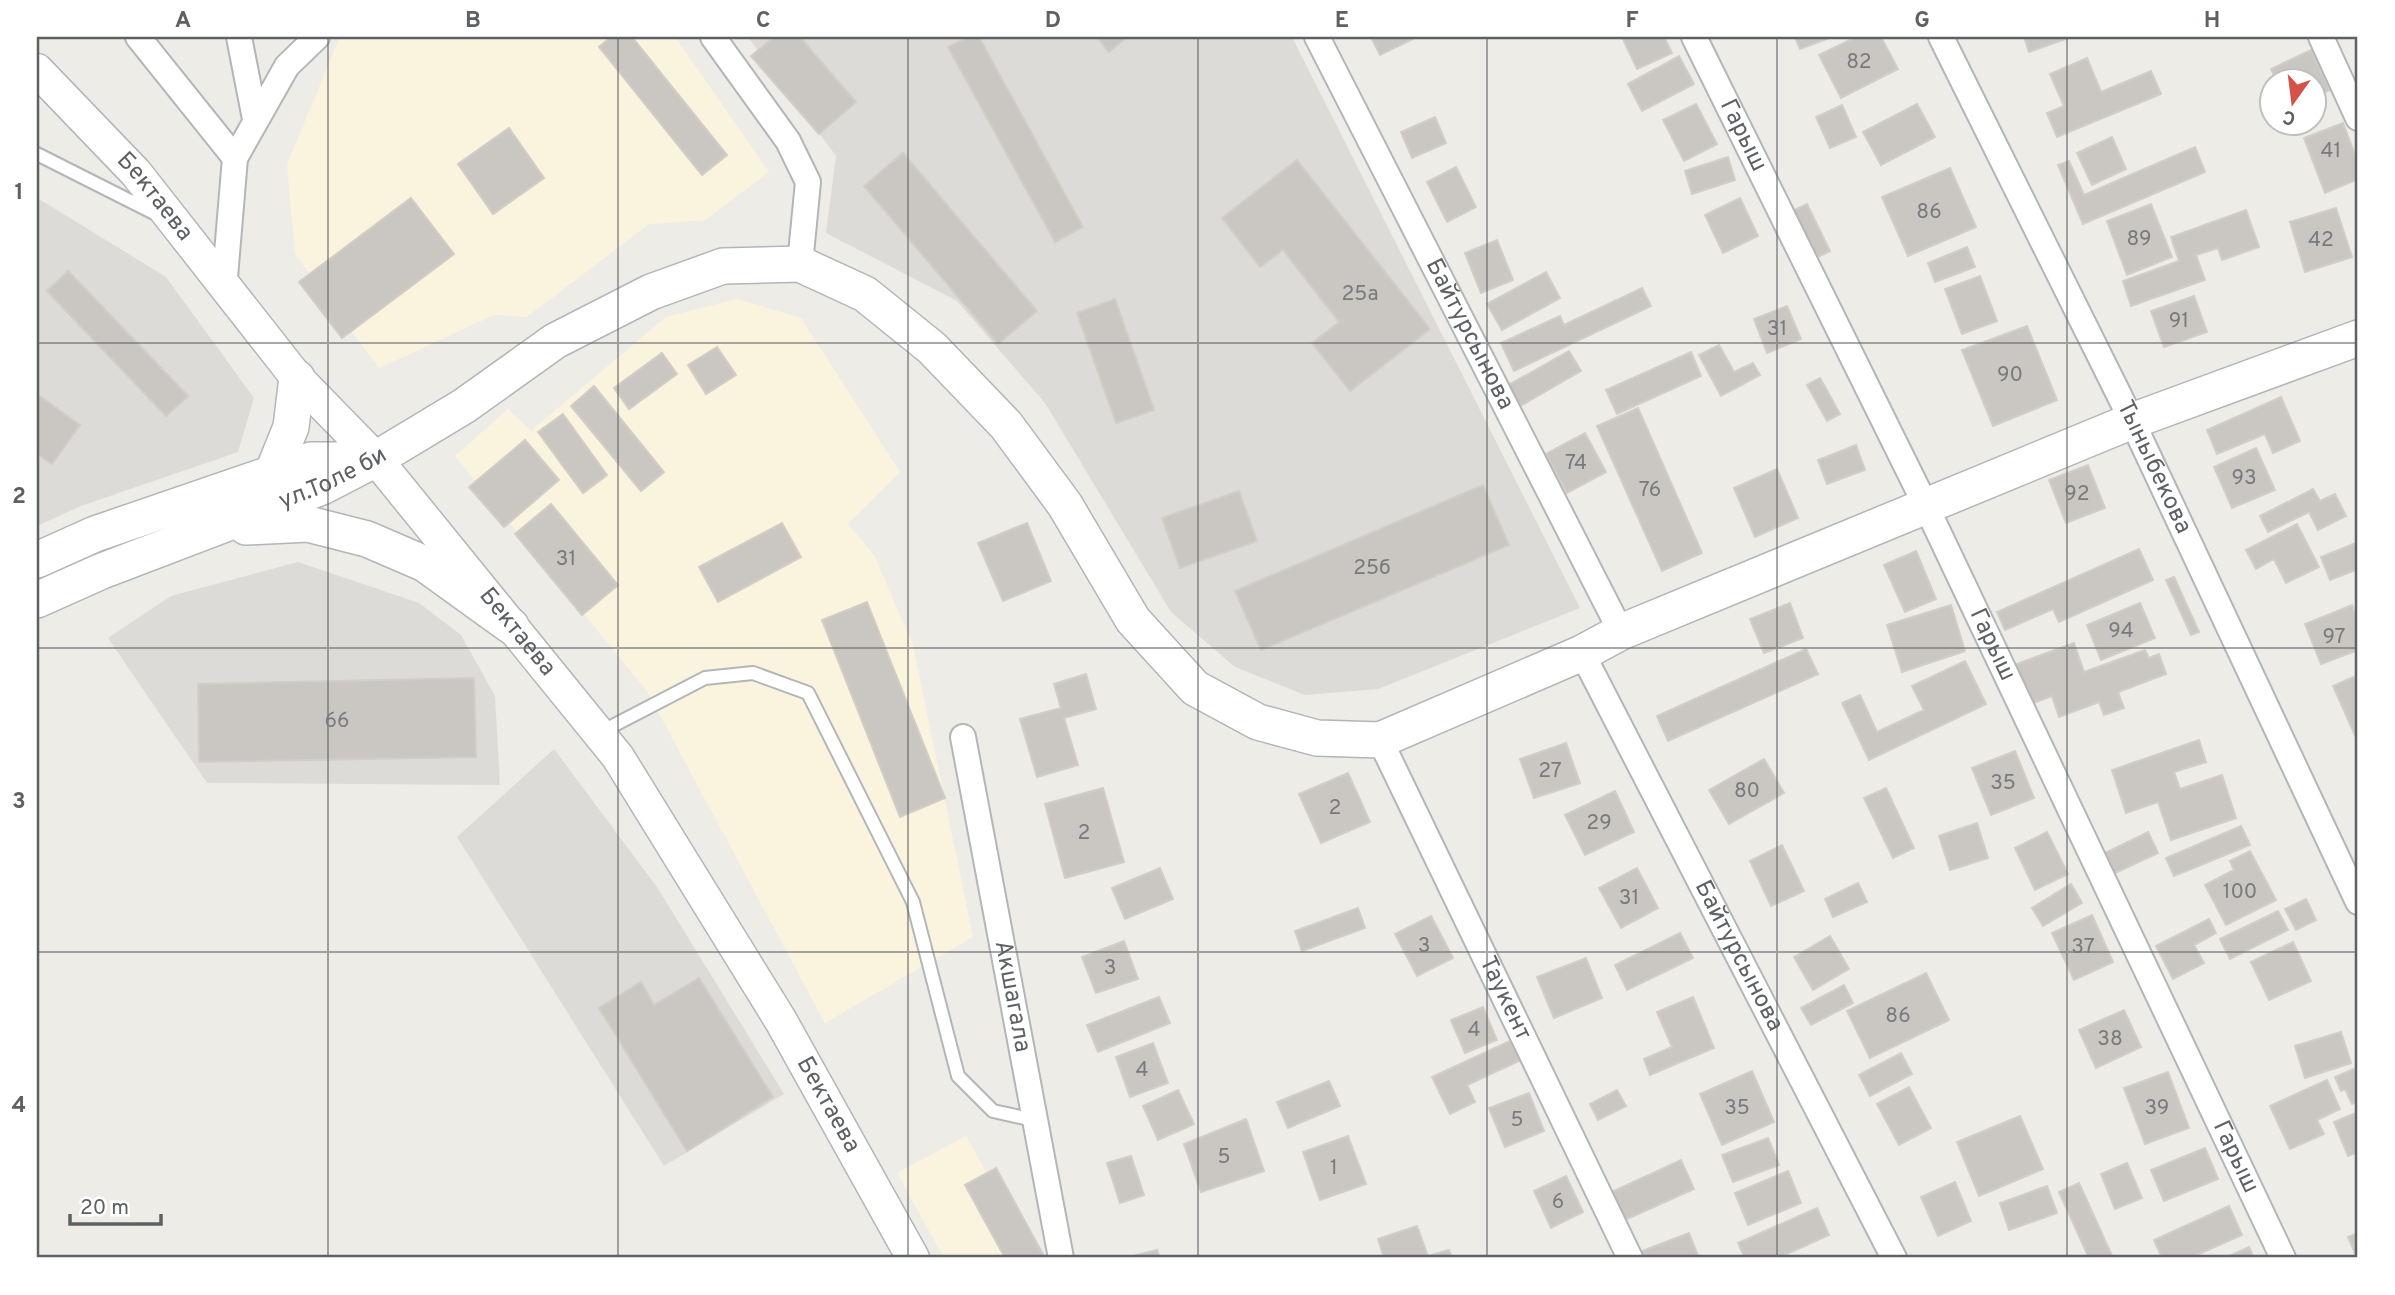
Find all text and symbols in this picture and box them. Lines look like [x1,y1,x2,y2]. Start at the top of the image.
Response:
text: A [175,7,191,36]
text: B [465,7,481,36]
text: C [756,7,770,36]
text: D [1045,7,1061,36]
text: E [1335,7,1349,36]
text: F [1625,7,1639,36]
text: G [1914,7,1930,36]
text: H [2204,7,2220,36]
house number: 82 [1846,49,1872,76]
north arrow [2258,66,2328,136]
street label: Гарыш [1712,95,1773,177]
text: С [2281,103,2298,130]
house number: 41 [2321,138,2341,165]
street label: Бектаева [109,146,199,247]
text: 1 [14,179,24,208]
house number: 86 [1916,199,1942,226]
house number: 89 [2127,226,2151,253]
house number: 42 [2308,227,2334,254]
street label: Байтурсынова [1418,254,1520,415]
house number: 25а [1342,281,1378,308]
house number: 91 [2169,308,2189,335]
house number: 31 [1767,316,1787,343]
house number: 90 [1997,362,2023,389]
street label: Тыныбекова [2109,396,2198,539]
street label: ул.Толе би [275,441,393,517]
house number: 74 [1565,450,1587,477]
house number: 93 [2231,465,2257,492]
house number: 76 [1639,477,1661,504]
house number: 92 [2064,481,2090,508]
text: 2 [12,483,26,512]
house number: 31 [556,546,576,573]
house number: 25б [1353,555,1391,582]
street label: Бектаева [472,582,562,683]
street label: Гарыш [1962,604,2022,686]
house number: 94 [2108,618,2134,645]
house number: 97 [2323,624,2345,651]
house number: 66 [324,708,350,735]
house number: 27 [1538,758,1562,785]
house number: 35 [1990,770,2016,797]
house number: 80 [1734,778,1760,805]
text: 3 [12,788,26,817]
house number: 2 [1329,795,1341,822]
house number: 29 [1586,810,1612,837]
house number: 2 [1078,820,1090,847]
street label: Байтурсынова [1687,875,1790,1037]
house number: 100 [2223,879,2257,906]
house number: 31 [1619,885,1639,912]
house number: 3 [1418,933,1430,960]
house number: 37 [2071,934,2095,961]
street label: Акшагала [987,938,1037,1055]
street label: Таукент [1472,952,1538,1045]
house number: 3 [1104,955,1116,982]
house number: 86 [1885,1003,1911,1030]
house number: 4 [1467,1017,1481,1044]
house number: 38 [2097,1026,2123,1053]
street label: Бектаева [789,1052,867,1158]
house number: 4 [1135,1057,1149,1084]
text: 4 [12,1092,26,1121]
house number: 35 [1724,1095,1750,1122]
house number: 39 [2145,1095,2169,1122]
house number: 5 [1510,1107,1524,1134]
street label: Гарыш [2205,1116,2265,1198]
house number: 5 [1217,1144,1231,1171]
house number: 1 [1330,1155,1338,1182]
scale bar [70,1183,161,1227]
house number: 6 [1552,1189,1564,1216]
text: 20 m [80,1195,129,1222]

